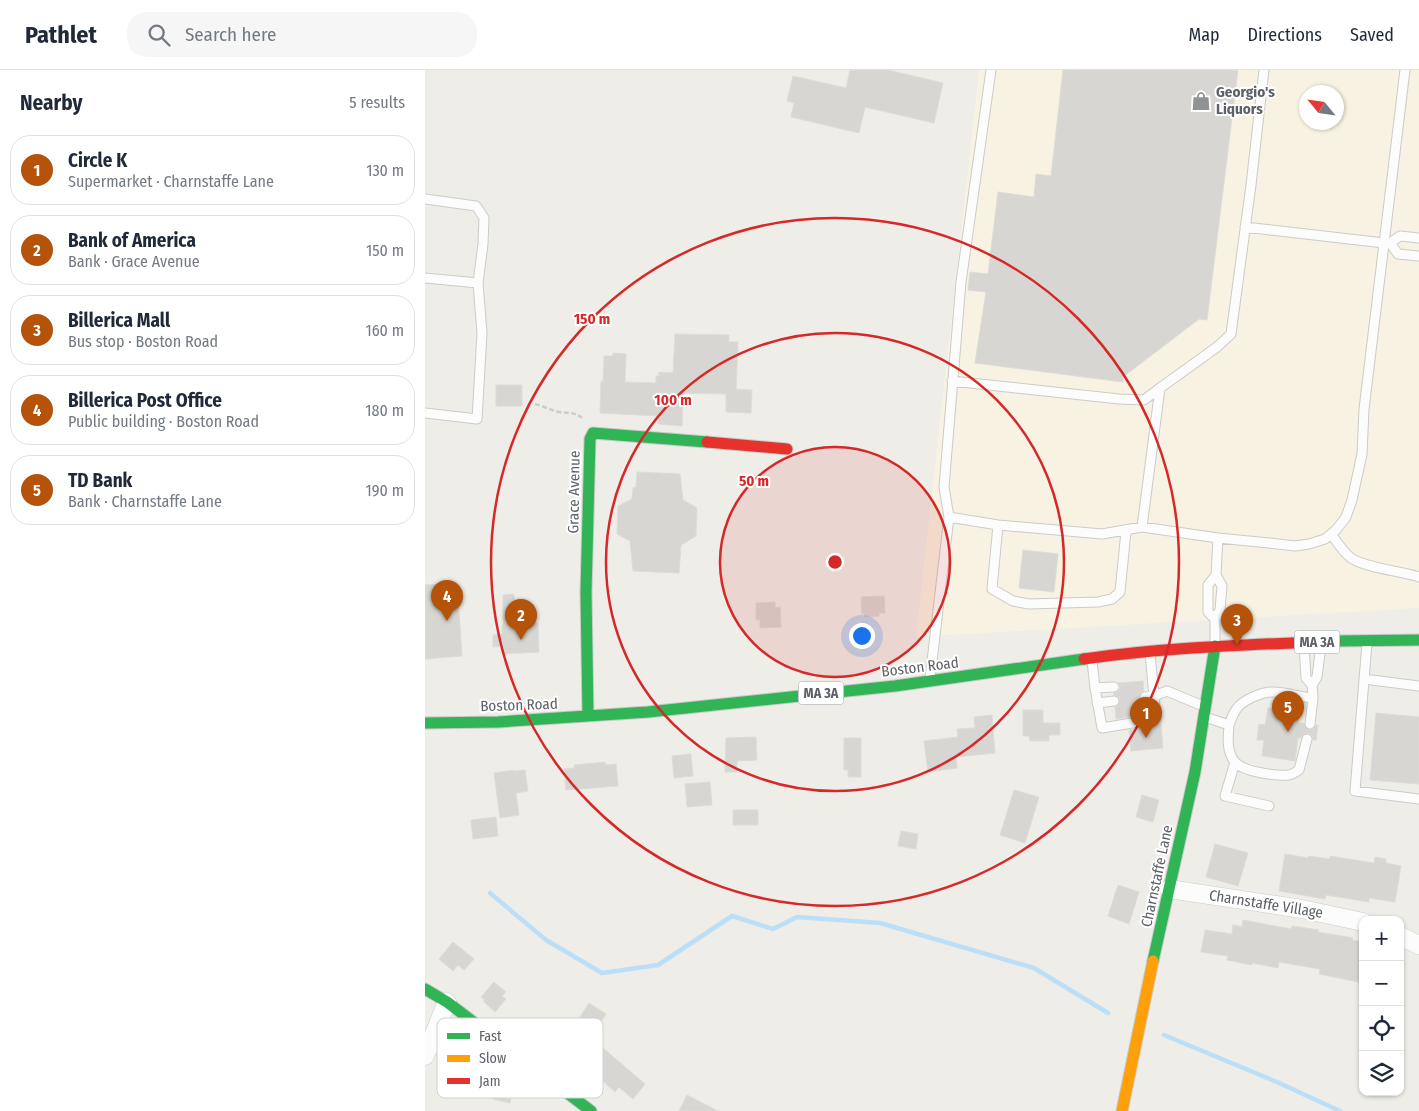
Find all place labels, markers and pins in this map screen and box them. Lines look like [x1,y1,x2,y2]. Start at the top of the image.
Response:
place label: Georgio's Liquors [1216,83,1275,118]
shop icon: Georgio's Liquors [1190,90,1212,112]
centre of rings [826,553,844,571]
pin: 4 [431,580,463,621]
pin: 2 [505,599,537,640]
pin: 3 [1221,604,1253,645]
pin: 5 [1272,691,1304,732]
pin: 1 [1130,697,1162,738]

